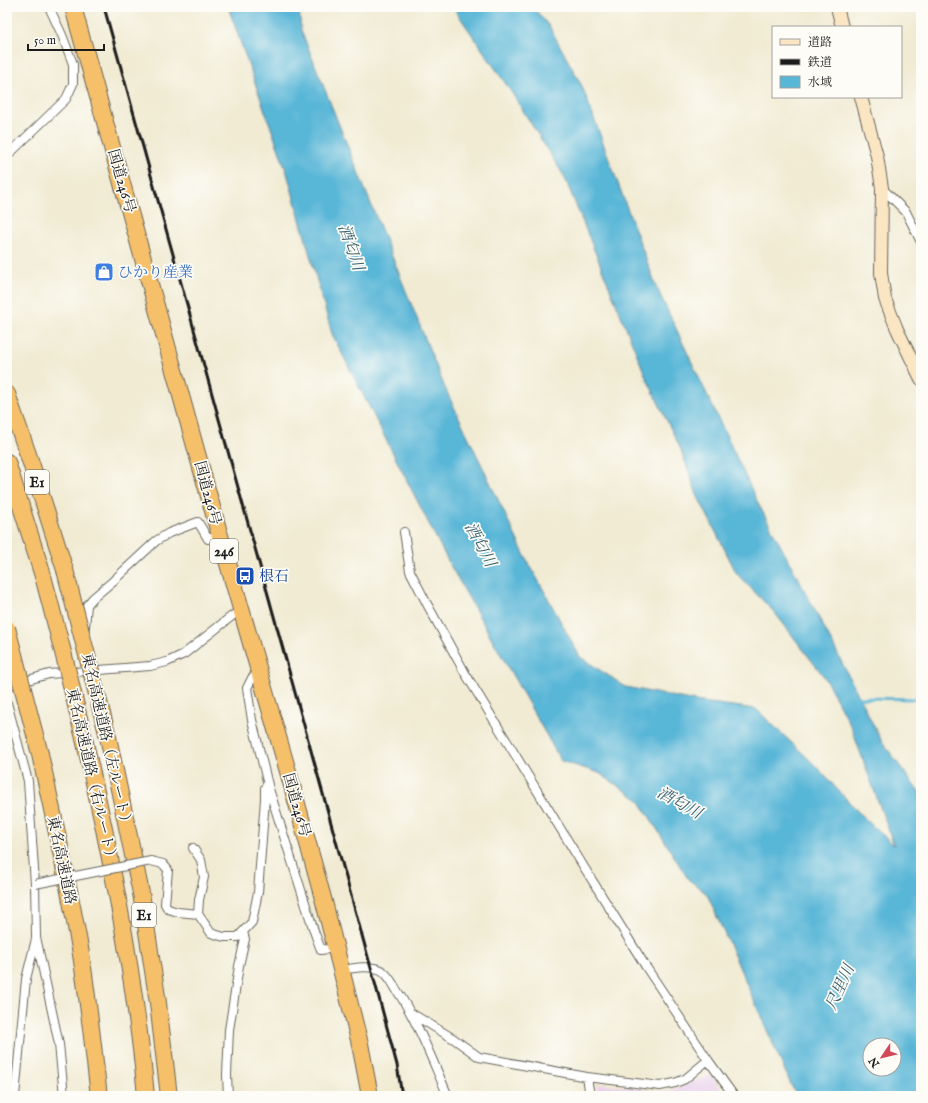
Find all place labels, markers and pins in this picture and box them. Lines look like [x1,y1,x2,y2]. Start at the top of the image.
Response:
shop icon: ひかり産業 [93,261,115,283]
place label: ひかり産業 [118,263,193,282]
bus stop icon: 根石 [234,565,256,587]
place label: 根石 [259,567,289,586]

